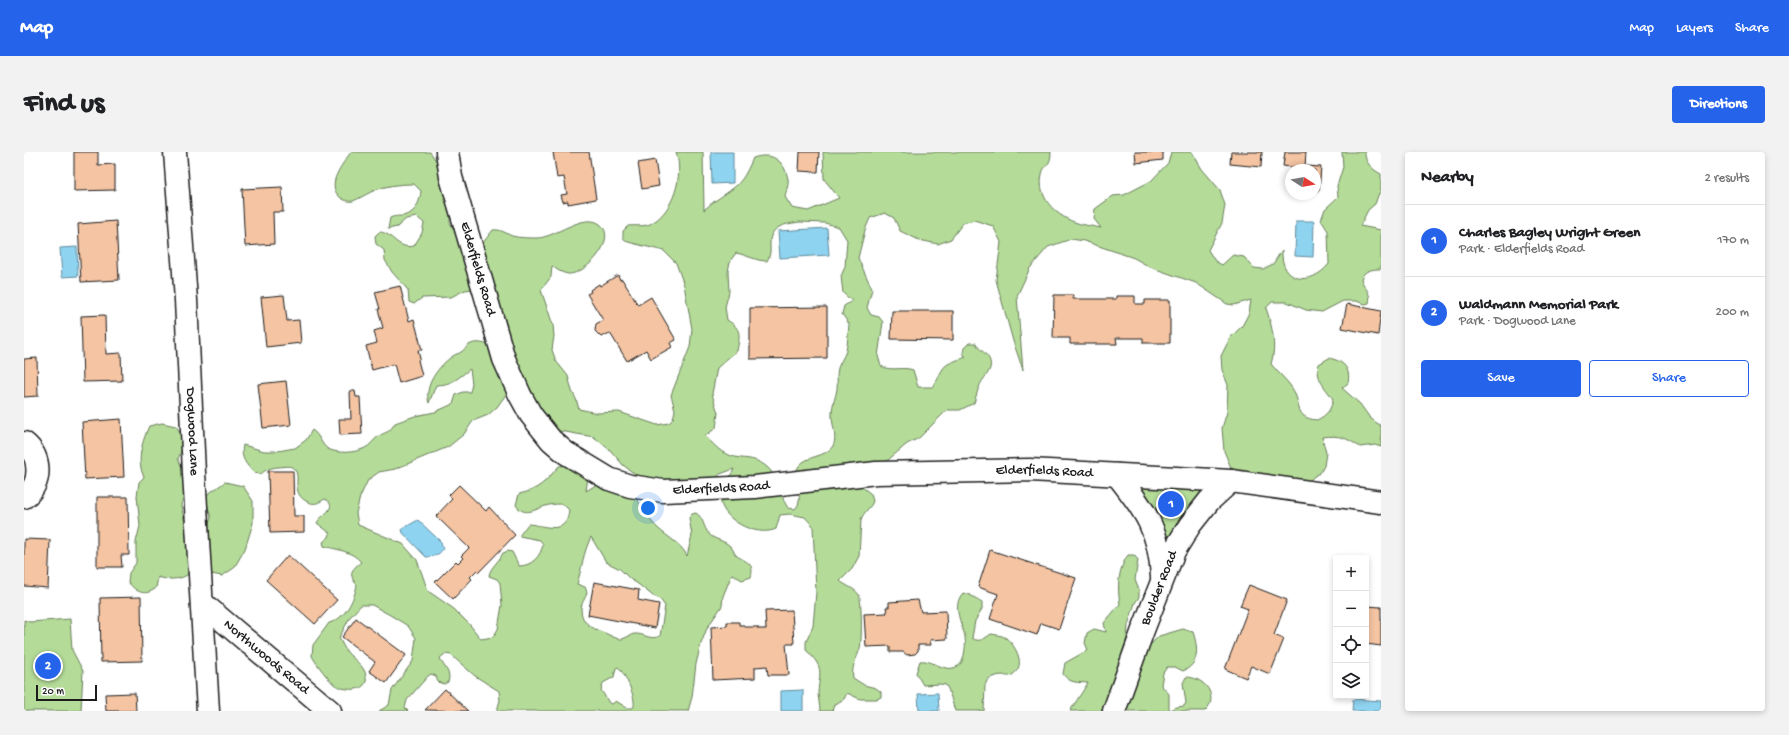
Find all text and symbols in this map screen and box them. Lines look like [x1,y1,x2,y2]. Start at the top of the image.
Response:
text: Map [20,17,53,40]
text: Map [1630,20,1654,37]
text: Layers [1676,20,1713,37]
text: Share [1735,20,1769,37]
button: Directions [1672,86,1765,123]
text: Find us [24,88,104,121]
north arrow [1285,164,1321,200]
text: Nearby [1421,168,1474,188]
text: 2 results [1704,171,1749,186]
street label: Elderfields Road [456,220,500,320]
text: Charles Bagley Wright Green [1459,224,1640,242]
text: 1 [1431,233,1437,248]
text: 170 m [1717,233,1749,248]
text: Park · Elderfields Road [1459,242,1584,257]
text: Waldmann Memorial Park [1459,296,1618,314]
text: 2 [1431,305,1437,320]
text: 200 m [1716,305,1749,320]
text: Park · Dogwood Lane [1459,314,1576,329]
button: Save [1421,360,1581,397]
button: Share [1589,360,1749,397]
street label: Dogwood Lane [182,386,203,477]
street label: Elderfields Road [996,461,1095,482]
street label: Elderfields Road [672,477,772,499]
pin: 1 [1158,489,1184,519]
your location [638,498,658,518]
street label: Boulder Road [1137,547,1182,629]
map controls [1333,555,1369,699]
button: + [1333,555,1369,591]
button: − [1333,591,1369,627]
street label: Northwoods Road [220,616,314,699]
button: locate [1333,627,1369,663]
pin: 2 [35,651,61,681]
button: layers [1333,663,1369,699]
scale bar [36,683,97,702]
text: 20 m [42,686,64,698]

